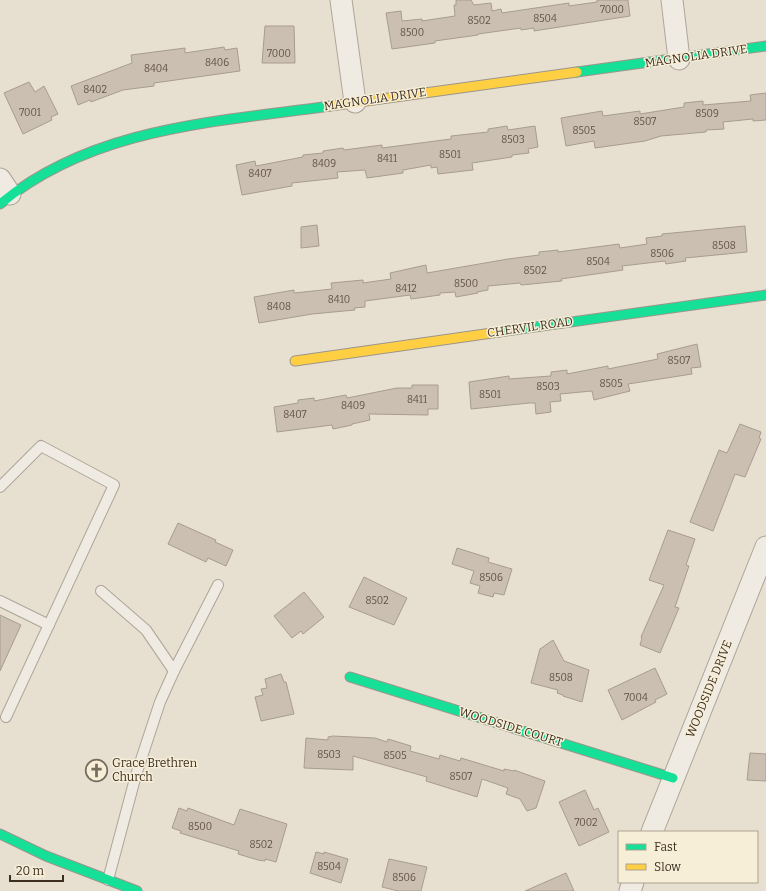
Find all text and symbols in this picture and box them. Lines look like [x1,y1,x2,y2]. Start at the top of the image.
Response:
house number: 7000 [600,4,624,16]
house number: 8504 [533,13,557,25]
house number: 8502 [467,15,491,27]
house number: 8500 [400,27,424,39]
street label: MAGNOLIA DRIVE [644,42,748,70]
house number: 7000 [267,48,291,60]
house number: 8406 [205,57,229,69]
house number: 8404 [144,63,168,75]
house number: 8402 [83,84,107,96]
street label: MAGNOLIA DRIVE [323,85,427,113]
house number: 7001 [19,107,41,119]
house number: 8509 [695,108,719,120]
house number: 8507 [634,116,656,128]
house number: 8505 [572,125,596,137]
house number: 8503 [501,134,525,146]
house number: 8501 [439,149,461,161]
house number: 8411 [377,153,397,165]
house number: 8409 [312,158,336,170]
house number: 8407 [248,168,272,180]
house number: 8508 [712,240,736,252]
house number: 8506 [650,248,674,260]
house number: 8504 [586,256,610,268]
house number: 8502 [523,265,547,277]
house number: 8500 [454,278,478,290]
house number: 8412 [395,283,417,295]
house number: 8410 [328,294,350,306]
house number: 8408 [267,301,291,313]
street label: CHERVIL ROAD [486,314,574,340]
house number: 8507 [668,355,690,367]
house number: 8505 [599,378,623,390]
house number: 8503 [536,381,560,393]
house number: 8501 [479,389,501,401]
house number: 8411 [407,394,427,406]
house number: 8409 [341,400,365,412]
house number: 8407 [283,409,307,421]
house number: 8506 [479,572,503,584]
house number: 8502 [365,595,389,607]
street label: WOODSIDE DRIVE [683,638,735,740]
house number: 8508 [549,672,573,684]
house number: 7004 [624,692,648,704]
street label: WOODSIDE COURT [457,705,565,749]
house number: 8503 [317,749,341,761]
house number: 8505 [383,750,407,762]
place label: Grace Brethren Church [112,756,198,784]
church icon: Grace Brethren Church [84,757,110,783]
house number: 8507 [450,771,472,783]
house number: 7002 [574,817,598,829]
house number: 8500 [188,821,212,833]
legend [618,831,758,883]
house number: 8502 [249,839,273,851]
text: Fast [654,840,678,854]
scale bar [10,857,63,883]
text: Slow [654,860,681,874]
house number: 8504 [317,861,341,873]
text: 20 m [16,864,45,878]
house number: 8506 [392,872,416,884]

